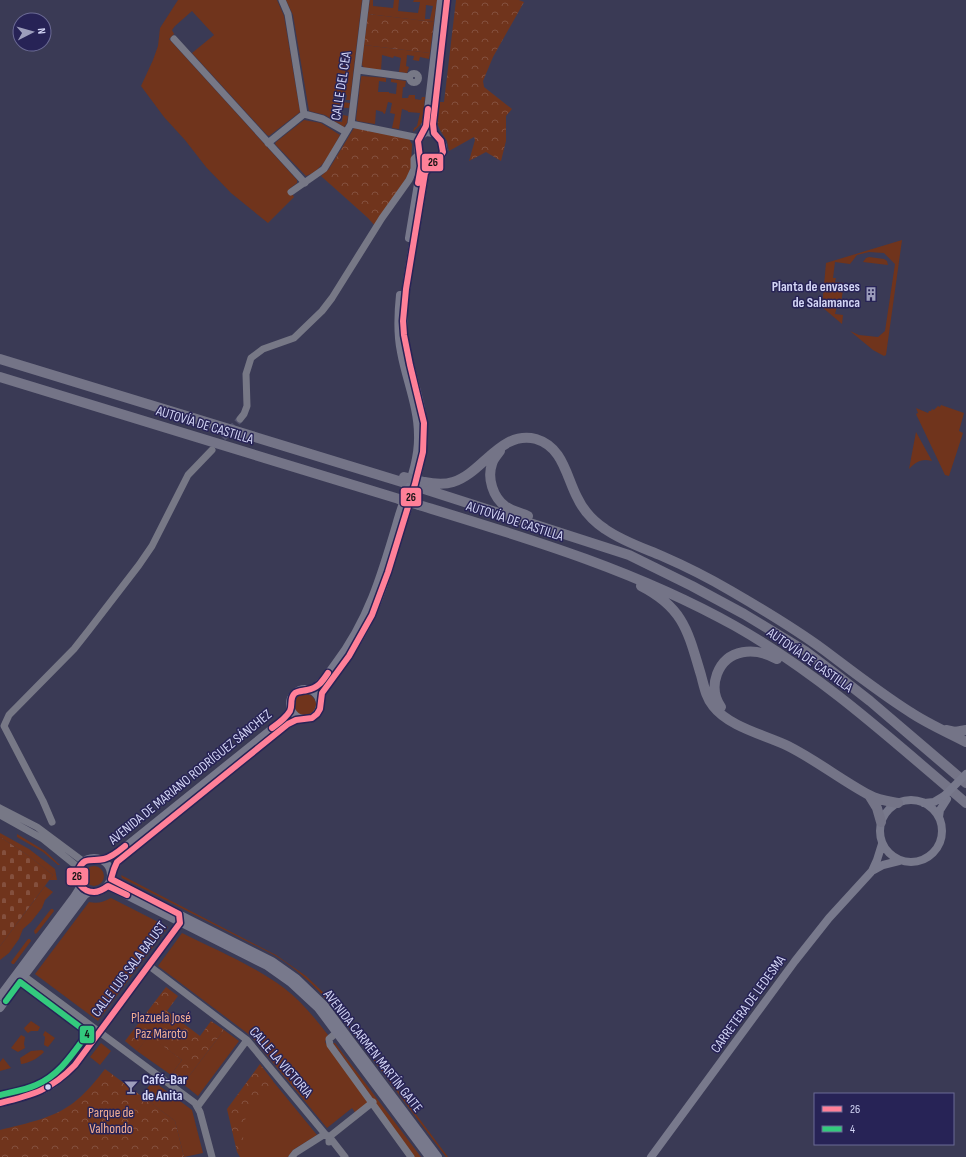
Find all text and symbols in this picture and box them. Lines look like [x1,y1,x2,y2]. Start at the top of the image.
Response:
north arrow [12,12,52,52]
text: N [35,27,48,35]
street label: CALLE DEL CEA [327,49,355,122]
line badge: 26 [421,153,444,172]
text: 26 [428,156,438,169]
place label: Planta de envases de Salamanca [772,278,860,311]
building icon: Planta de envases de Salamanca [863,286,879,302]
street label: AUTOVÍA DE CASTILLA [153,402,257,448]
line badge: 26 [400,487,422,507]
text: 26 [406,491,416,504]
street label: AUTOVÍA DE CASTILLA [463,497,567,545]
street label: AUTOVÍA DE CASTILLA [763,623,857,697]
street label: AVENIDA DE MARIANO RODRÍGUEZ SÁNCHEZ [104,706,275,849]
line badge: 26 [66,867,89,886]
text: 26 [72,870,82,883]
street label: CALLE LUIS SALA BALUST [88,918,171,1020]
street label: CARRETERA DE LEDESMA [707,951,790,1056]
street label: AVENIDA CARMEN MARTÍN GAITE [319,985,426,1116]
park label: Plazuela José Paz Maroto [131,1009,191,1042]
street label: CALLE LA VICTORIA [246,1023,317,1102]
line badge: 4 [79,1025,95,1044]
text: 4 [84,1028,90,1041]
place label: Café-Bar de Anita [142,1071,188,1104]
bar icon: Café-Bar de Anita [123,1079,139,1095]
unlabelled marker [43,1082,53,1092]
legend [814,1093,954,1145]
text: 26 [850,1102,860,1117]
park label: Parque de Valhondo [88,1104,134,1137]
text: 4 [850,1122,855,1137]

